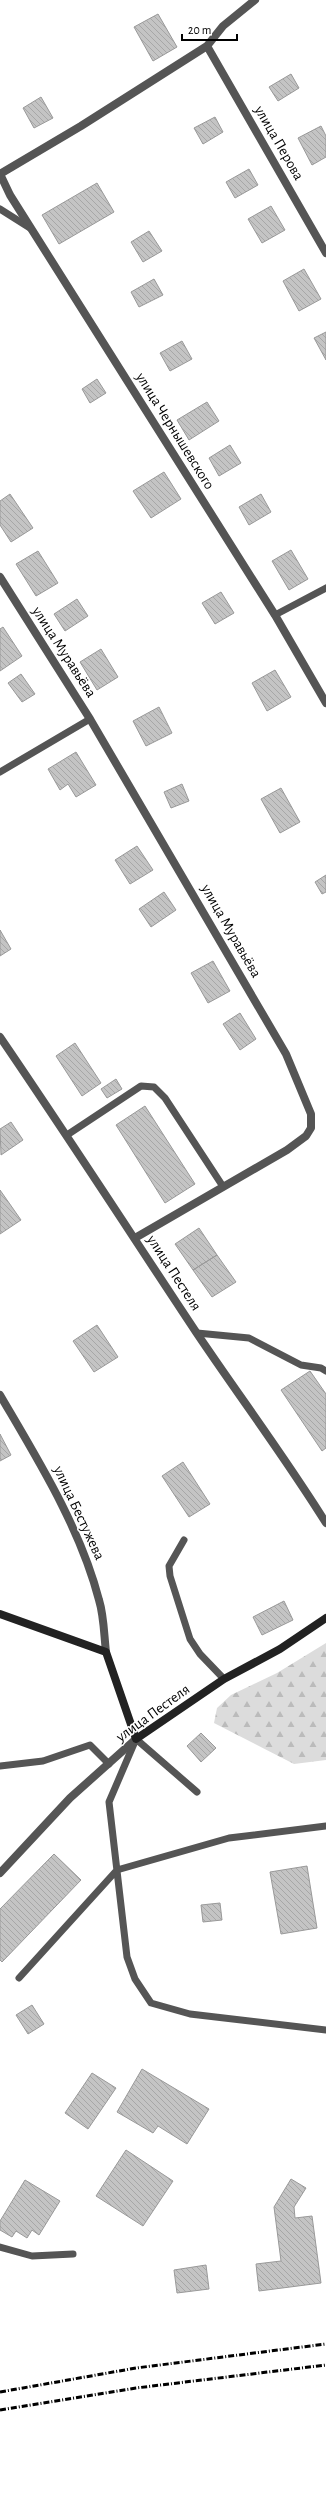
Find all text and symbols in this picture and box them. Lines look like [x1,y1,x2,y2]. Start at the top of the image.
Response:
scale bar [182,16,237,42]
text: 20 m [188,24,211,36]
street label: улица Перова [251,102,306,183]
street label: улица Чернышевского [133,369,217,492]
street label: улица Муравьёва [29,603,99,700]
street label: улица Муравьёва [198,881,264,980]
street label: улица Пестеля [144,1232,204,1313]
street label: улица Бестужева [50,1463,107,1562]
street label: улица Пестеля [113,1681,192,1745]

